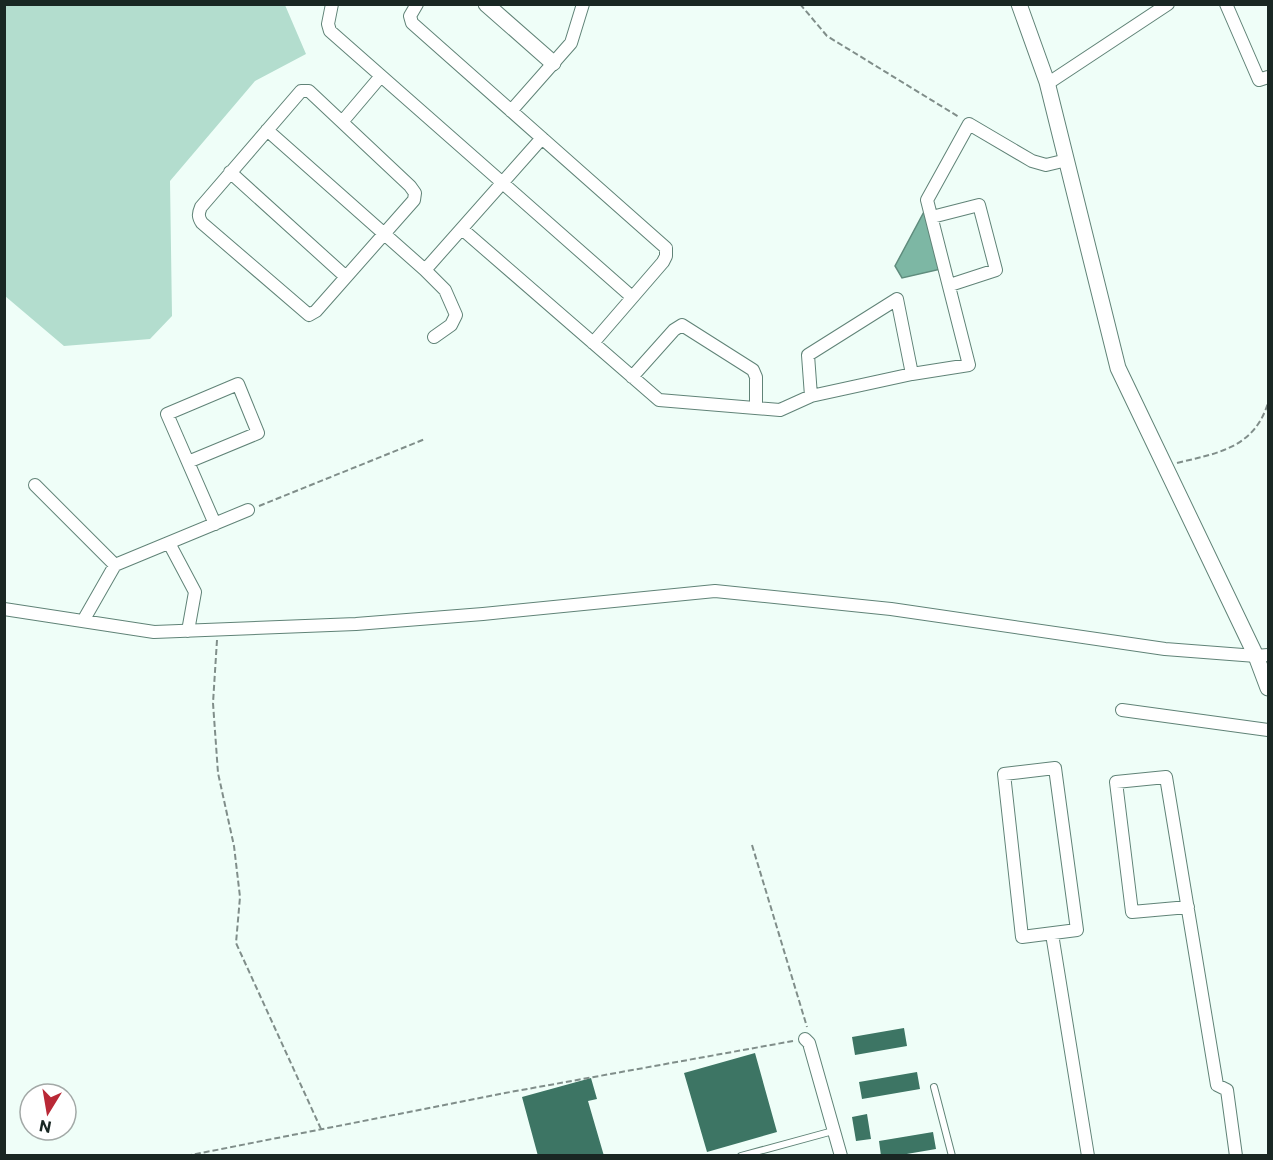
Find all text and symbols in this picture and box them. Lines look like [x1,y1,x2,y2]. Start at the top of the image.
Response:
north arrow [18,1082,78,1142]
text: N [37,1117,53,1138]

